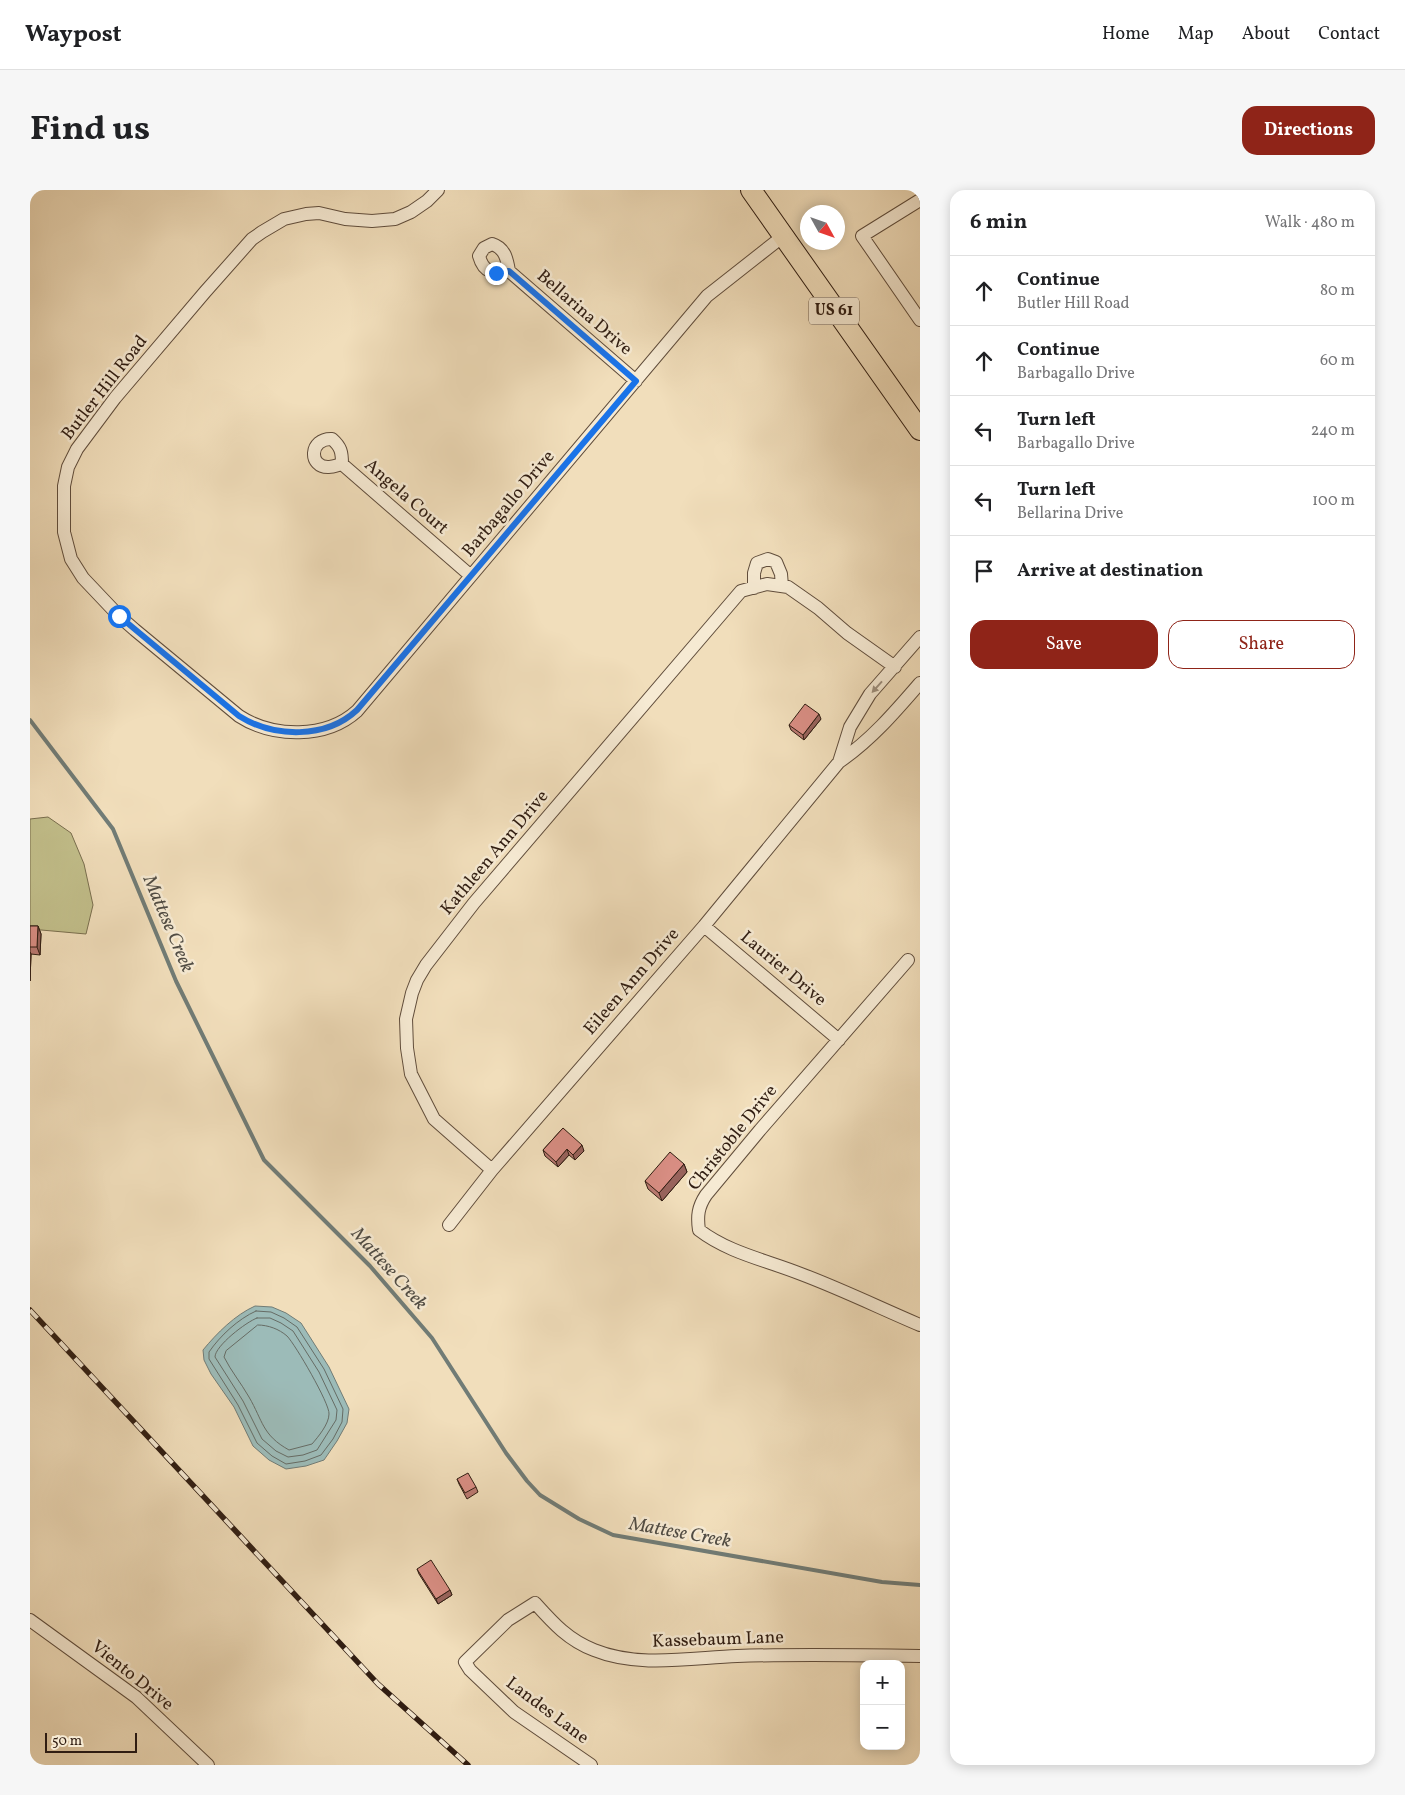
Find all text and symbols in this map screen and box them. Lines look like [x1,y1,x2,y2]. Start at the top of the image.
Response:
text: Waypost [25,18,122,52]
text: Home [1102,22,1150,47]
text: Map [1178,22,1214,47]
text: About [1242,22,1290,47]
text: Contact [1318,22,1380,47]
text: Find us [30,106,150,154]
button: Directions [1242,106,1375,155]
north arrow [800,205,845,250]
text: 6 min [970,208,1027,237]
text: Walk · 480 m [1265,212,1355,234]
route end [485,262,508,285]
street label: Bellarina Drive [531,264,637,362]
text: Continue [1017,267,1100,293]
icon: ahead [970,277,998,305]
text: 80 m [1320,280,1355,302]
text: Butler Hill Road [1017,293,1130,315]
road number: US 61 [809,298,859,324]
street label: Butler Hill Road [56,330,154,446]
text: Continue [1017,337,1100,363]
icon: ahead [970,347,998,375]
text: 60 m [1320,350,1355,372]
text: Barbagallo Drive [1017,363,1135,385]
text: Turn left [1017,407,1096,433]
icon: left [970,417,998,445]
text: 240 m [1311,420,1355,442]
text: Barbagallo Drive [1017,433,1135,455]
street label: Barbagallo Drive [457,445,561,563]
street label: Angela Court [358,453,454,541]
text: Turn left [1017,477,1096,503]
icon: left [970,487,998,515]
text: 100 m [1312,490,1355,512]
text: Bellarina Drive [1017,503,1123,525]
icon: arrive [970,557,998,585]
text: Arrive at destination [1017,558,1203,584]
route start [108,605,131,628]
button: Save [970,620,1158,669]
button: Share [1168,620,1355,669]
one-way arrow [871,680,883,692]
street label: Kathleen Ann Drive [435,785,555,921]
water label: Mattese Creek [136,871,200,977]
street label: Eileen Ann Drive [578,923,686,1041]
street label: Laurier Drive [734,925,832,1013]
street label: Christoble Drive [682,1080,784,1196]
water label: Mattese Creek [344,1221,433,1316]
water label: Mattese Creek [626,1511,733,1555]
street label: Kassebaum Lane [652,1625,784,1655]
street label: Viento Drive [86,1635,178,1717]
map controls [860,1660,905,1750]
button: + [860,1660,905,1705]
street label: Landes Lane [500,1671,594,1751]
button: − [860,1705,905,1750]
scale bar [45,1730,138,1753]
text: 50 m [52,1732,82,1751]

